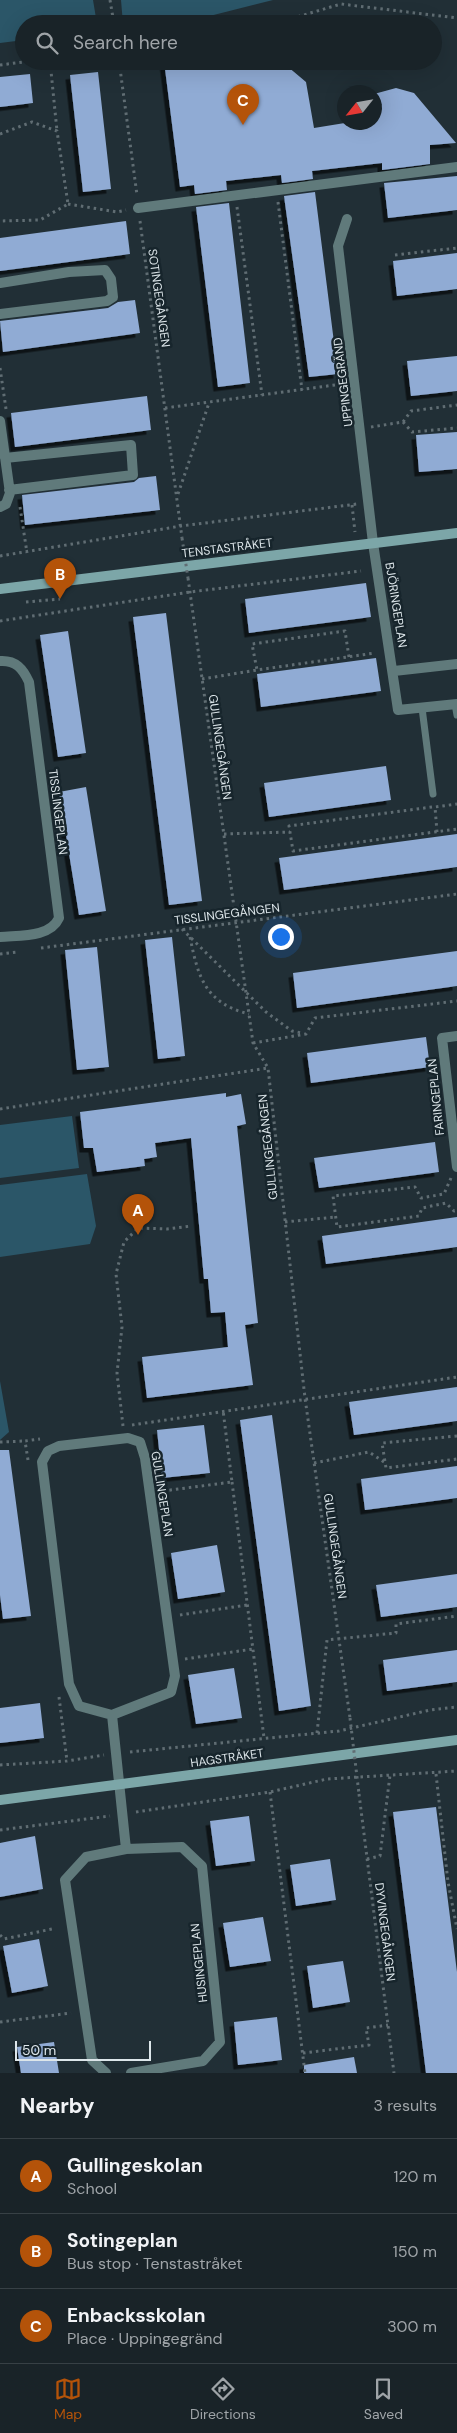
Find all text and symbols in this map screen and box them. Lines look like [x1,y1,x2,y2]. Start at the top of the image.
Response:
search box [15,15,442,70]
icon: search [33,29,61,57]
text: Search here [73,30,178,55]
pin: C [227,84,259,125]
north arrow [337,85,382,130]
street label: SOTINGEGÅNGEN [144,248,174,348]
street label: UPPINGEGRÄND [330,337,356,427]
street label: TENSTASTRÅKET [181,534,274,562]
pin: B [44,558,76,599]
street label: BJÖRINGEPLAN [381,561,411,649]
street label: GULLINGEGÅNGEN [205,693,235,801]
street label: TISSLINGEPLAN [45,768,71,856]
street label: TISSLINGEGÅNGEN [173,900,281,928]
your location [268,924,294,950]
street label: FARINGEPLAN [424,1058,448,1136]
street label: GULLINGEGÅNGEN [254,1093,282,1201]
pin: A [122,1194,154,1235]
street label: GULLINGEPLAN [147,1450,177,1538]
street label: GULLINGEGÅNGEN [320,1492,350,1600]
street label: HAGSTRÅKET [189,1745,265,1771]
street label: DYVINGEGÅNGEN [371,1882,399,1982]
street label: HUSINGEPLAN [187,1923,211,2003]
scale bar [15,2038,151,2061]
text: 50 m [22,2041,56,2059]
text: Nearby [20,2092,94,2120]
text: 3 results [374,2095,437,2116]
text: Gullingeskolan [67,2153,203,2178]
text: A [30,2166,42,2187]
text: 120 m [393,2166,437,2187]
text: School [67,2178,117,2199]
text: Sotingeplan [67,2228,178,2253]
text: B [31,2241,41,2262]
text: 150 m [393,2241,437,2262]
text: Bus stop · Tenstastråket [67,2253,243,2274]
text: Enbacksskolan [67,2303,205,2328]
text: C [30,2316,42,2337]
text: 300 m [387,2316,437,2337]
text: Place · Uppingegränd [67,2328,222,2349]
tab: Map [54,2375,82,2423]
tab: Directions [190,2375,256,2423]
tab: Saved [364,2375,403,2423]

